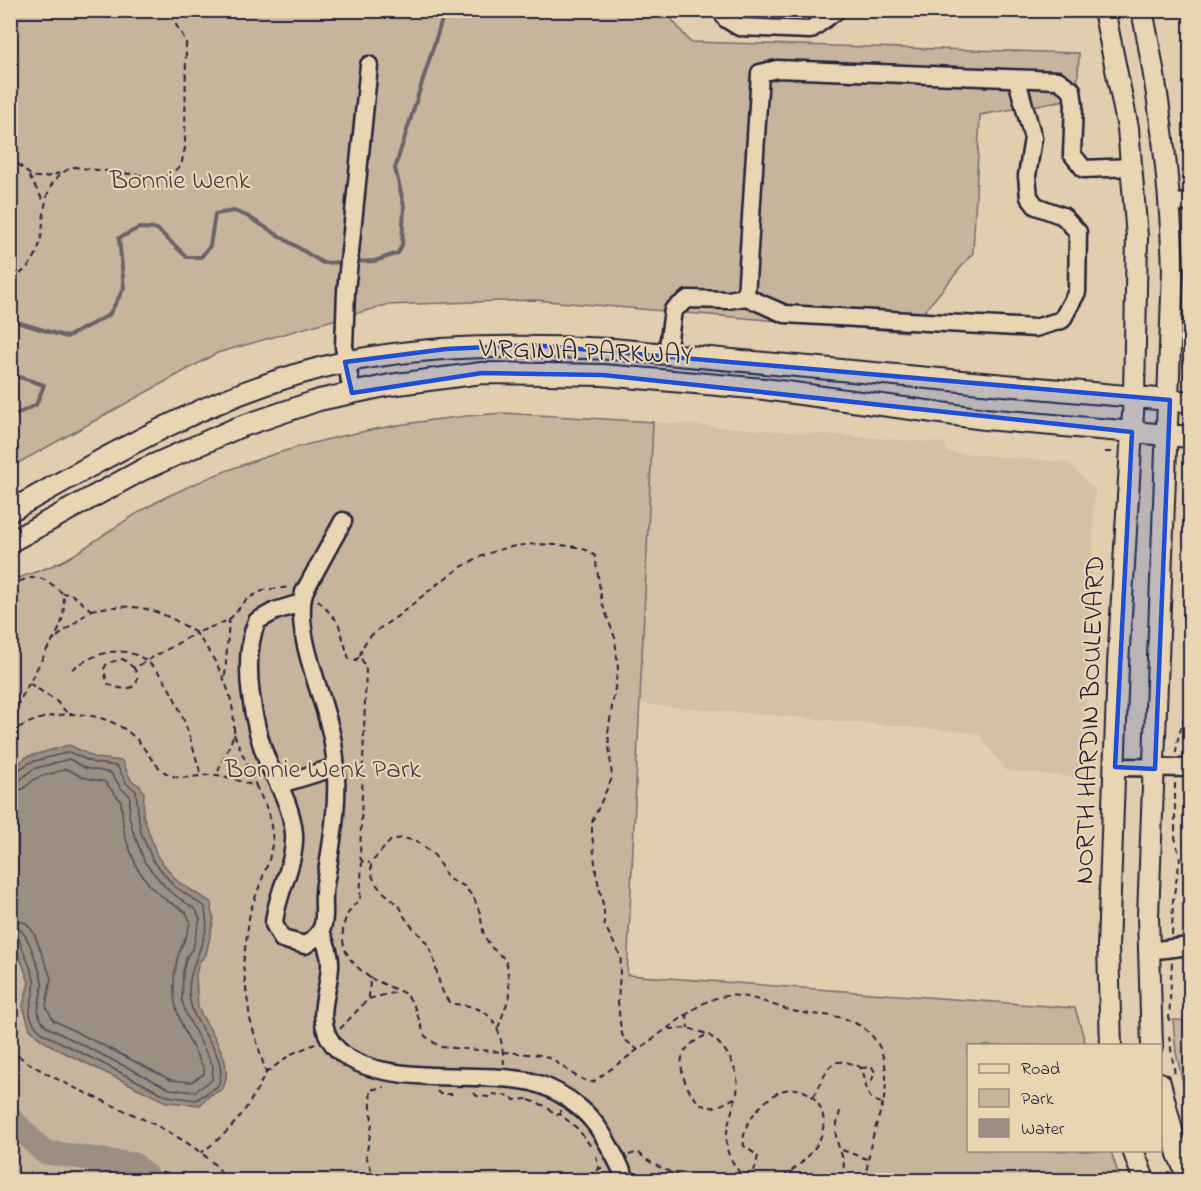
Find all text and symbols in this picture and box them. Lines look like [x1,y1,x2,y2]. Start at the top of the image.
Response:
park label: Bonnie Wenk [109,162,251,201]
street label: VIRGINIA PARKWAY [477,330,694,376]
street label: NORTH HARDIN BOULEVARD [1066,555,1116,885]
park label: Bonnie Wenk Park [224,751,421,790]
legend [967,1044,1162,1152]
text: Road [1021,1057,1060,1083]
text: Park [1021,1087,1054,1113]
text: Water [1021,1117,1065,1143]

